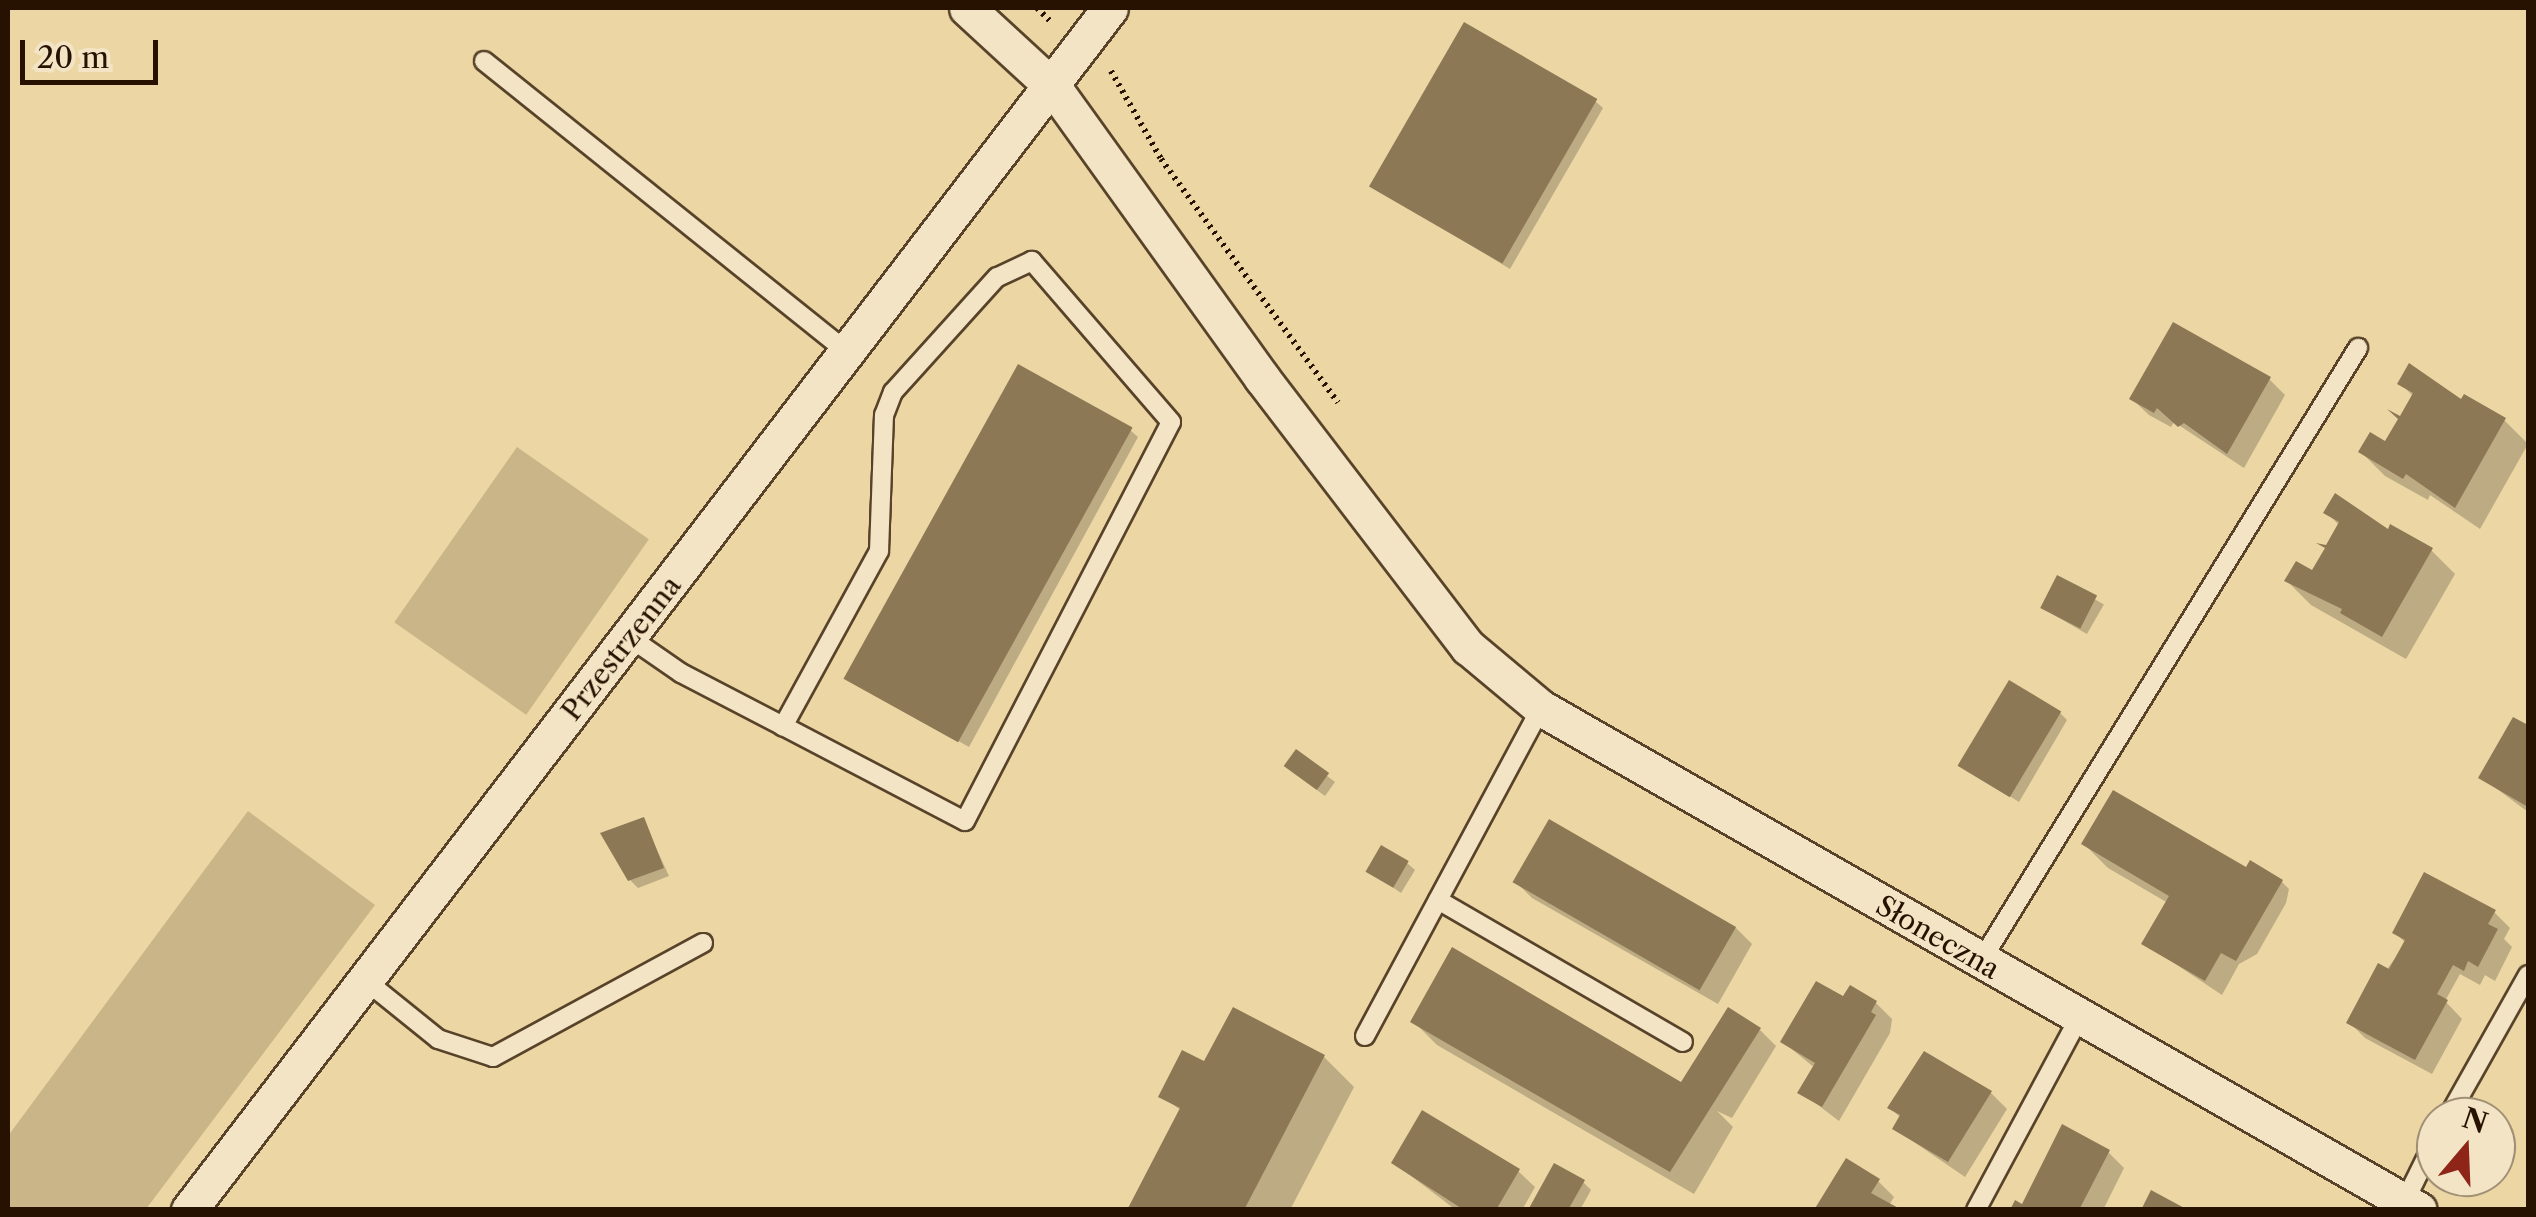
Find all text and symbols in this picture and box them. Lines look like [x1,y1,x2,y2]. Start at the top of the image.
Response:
scale bar [25,20,162,82]
text: 20 m [37,39,109,76]
street label: Przestrzenna [554,569,688,727]
street label: Słoneczna [1870,888,2006,986]
north arrow [2416,1097,2516,1197]
text: N [2458,1100,2492,1141]

